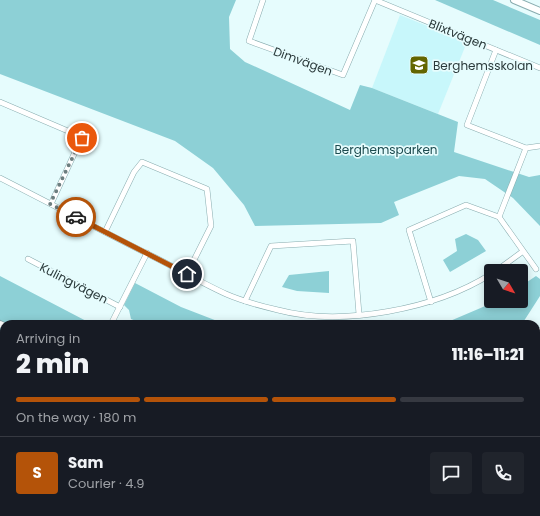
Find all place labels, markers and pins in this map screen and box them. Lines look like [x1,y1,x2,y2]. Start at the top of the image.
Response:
school or university icon: Berghemsskolan [408,54,430,76]
place label: Berghemsskolan [433,57,533,74]
pin [65,121,99,155]
pin [170,257,204,291]

